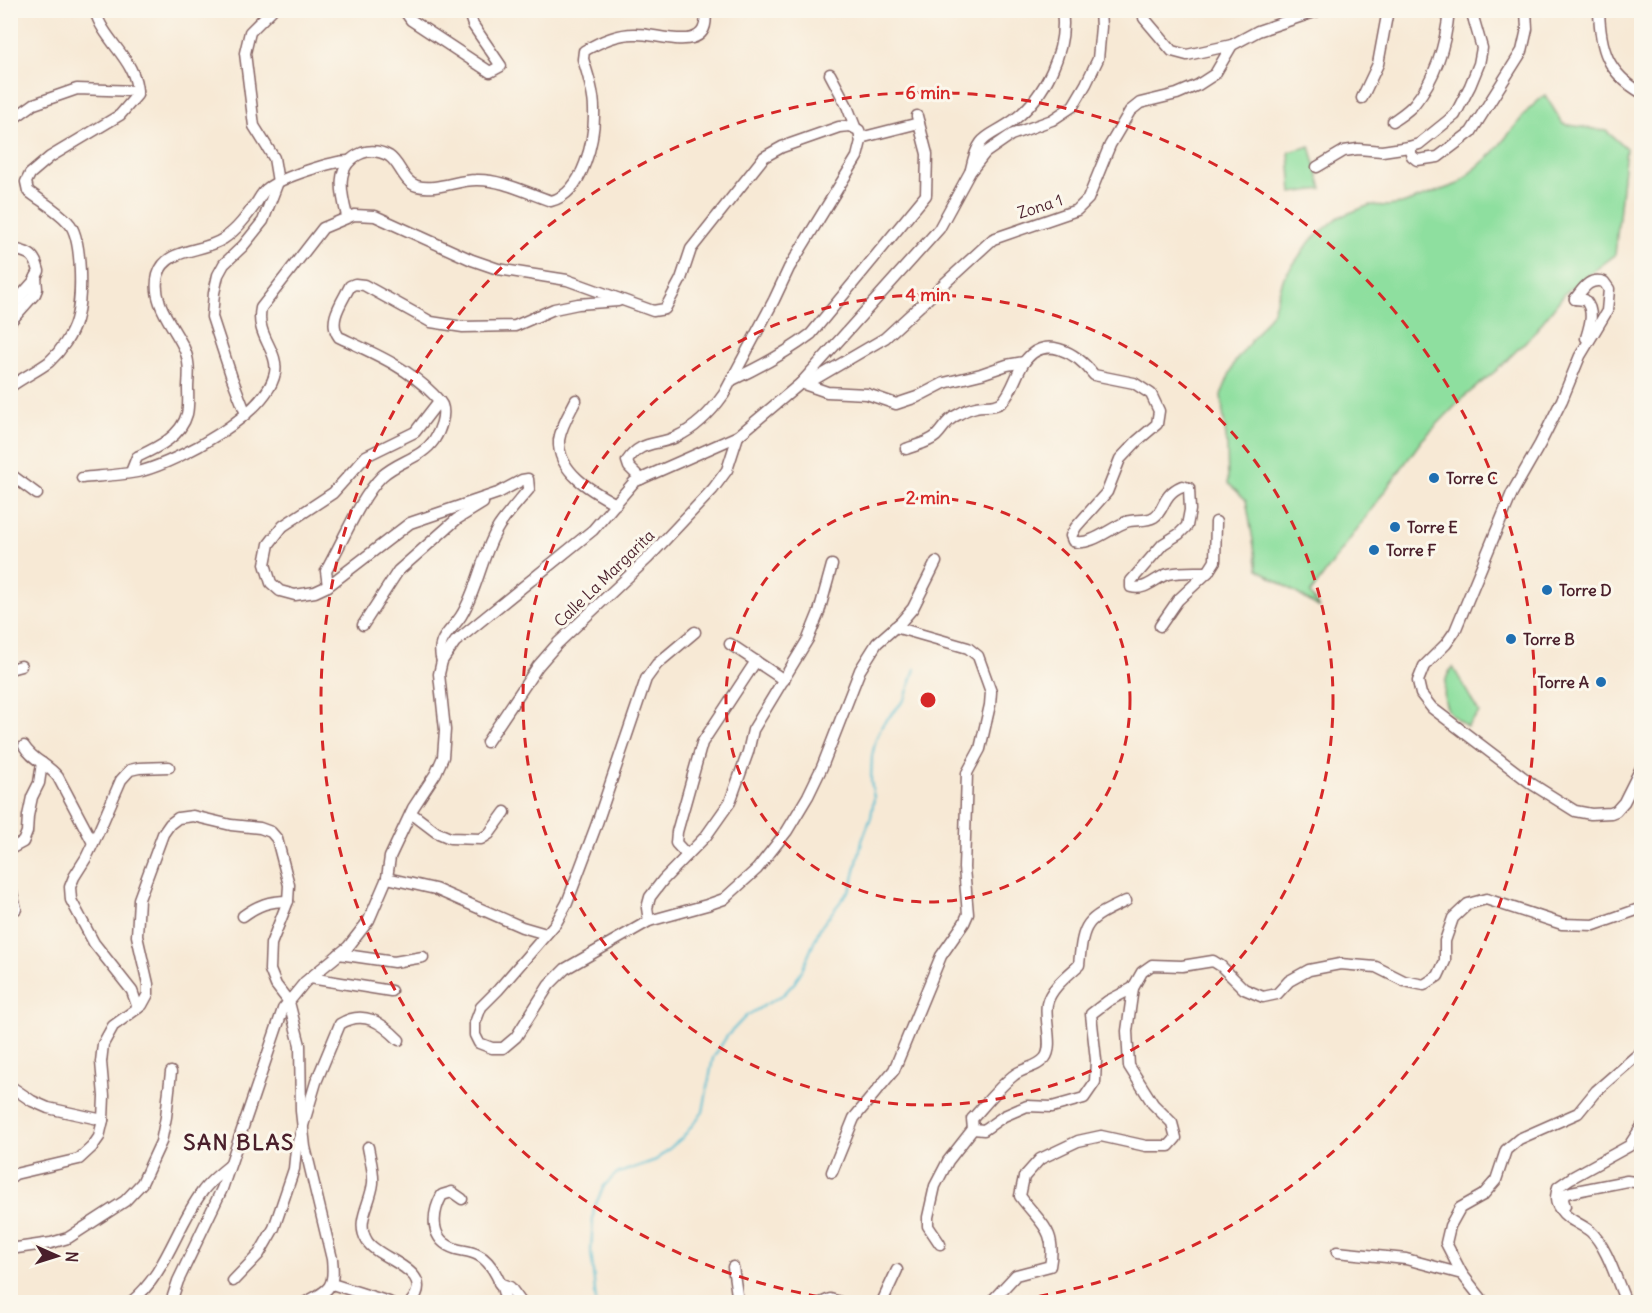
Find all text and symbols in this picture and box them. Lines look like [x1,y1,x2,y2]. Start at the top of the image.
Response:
text: 6 min [906,81,951,104]
street label: Zona 1 [1015,189,1065,223]
text: 4 min [906,283,951,306]
place label: Torre C [1446,468,1498,488]
marker: Torre C [1427,471,1441,485]
text: 2 min [906,486,951,509]
place label: Torre E [1407,517,1458,537]
marker: Torre E [1388,520,1402,534]
street label: Calle La Margarita [550,525,658,631]
place label: Torre F [1386,540,1436,560]
marker: Torre F [1367,543,1381,557]
place label: Torre D [1559,580,1612,600]
marker: Torre D [1540,583,1554,597]
place label: Torre B [1523,629,1575,649]
marker: Torre B [1504,632,1518,646]
place label: Torre A [1537,672,1589,692]
marker: Torre A [1594,675,1608,689]
centre of rings [918,690,938,710]
district label: SAN BLAS [183,1128,295,1156]
north arrow [27,1226,87,1286]
text: N [62,1251,82,1263]

